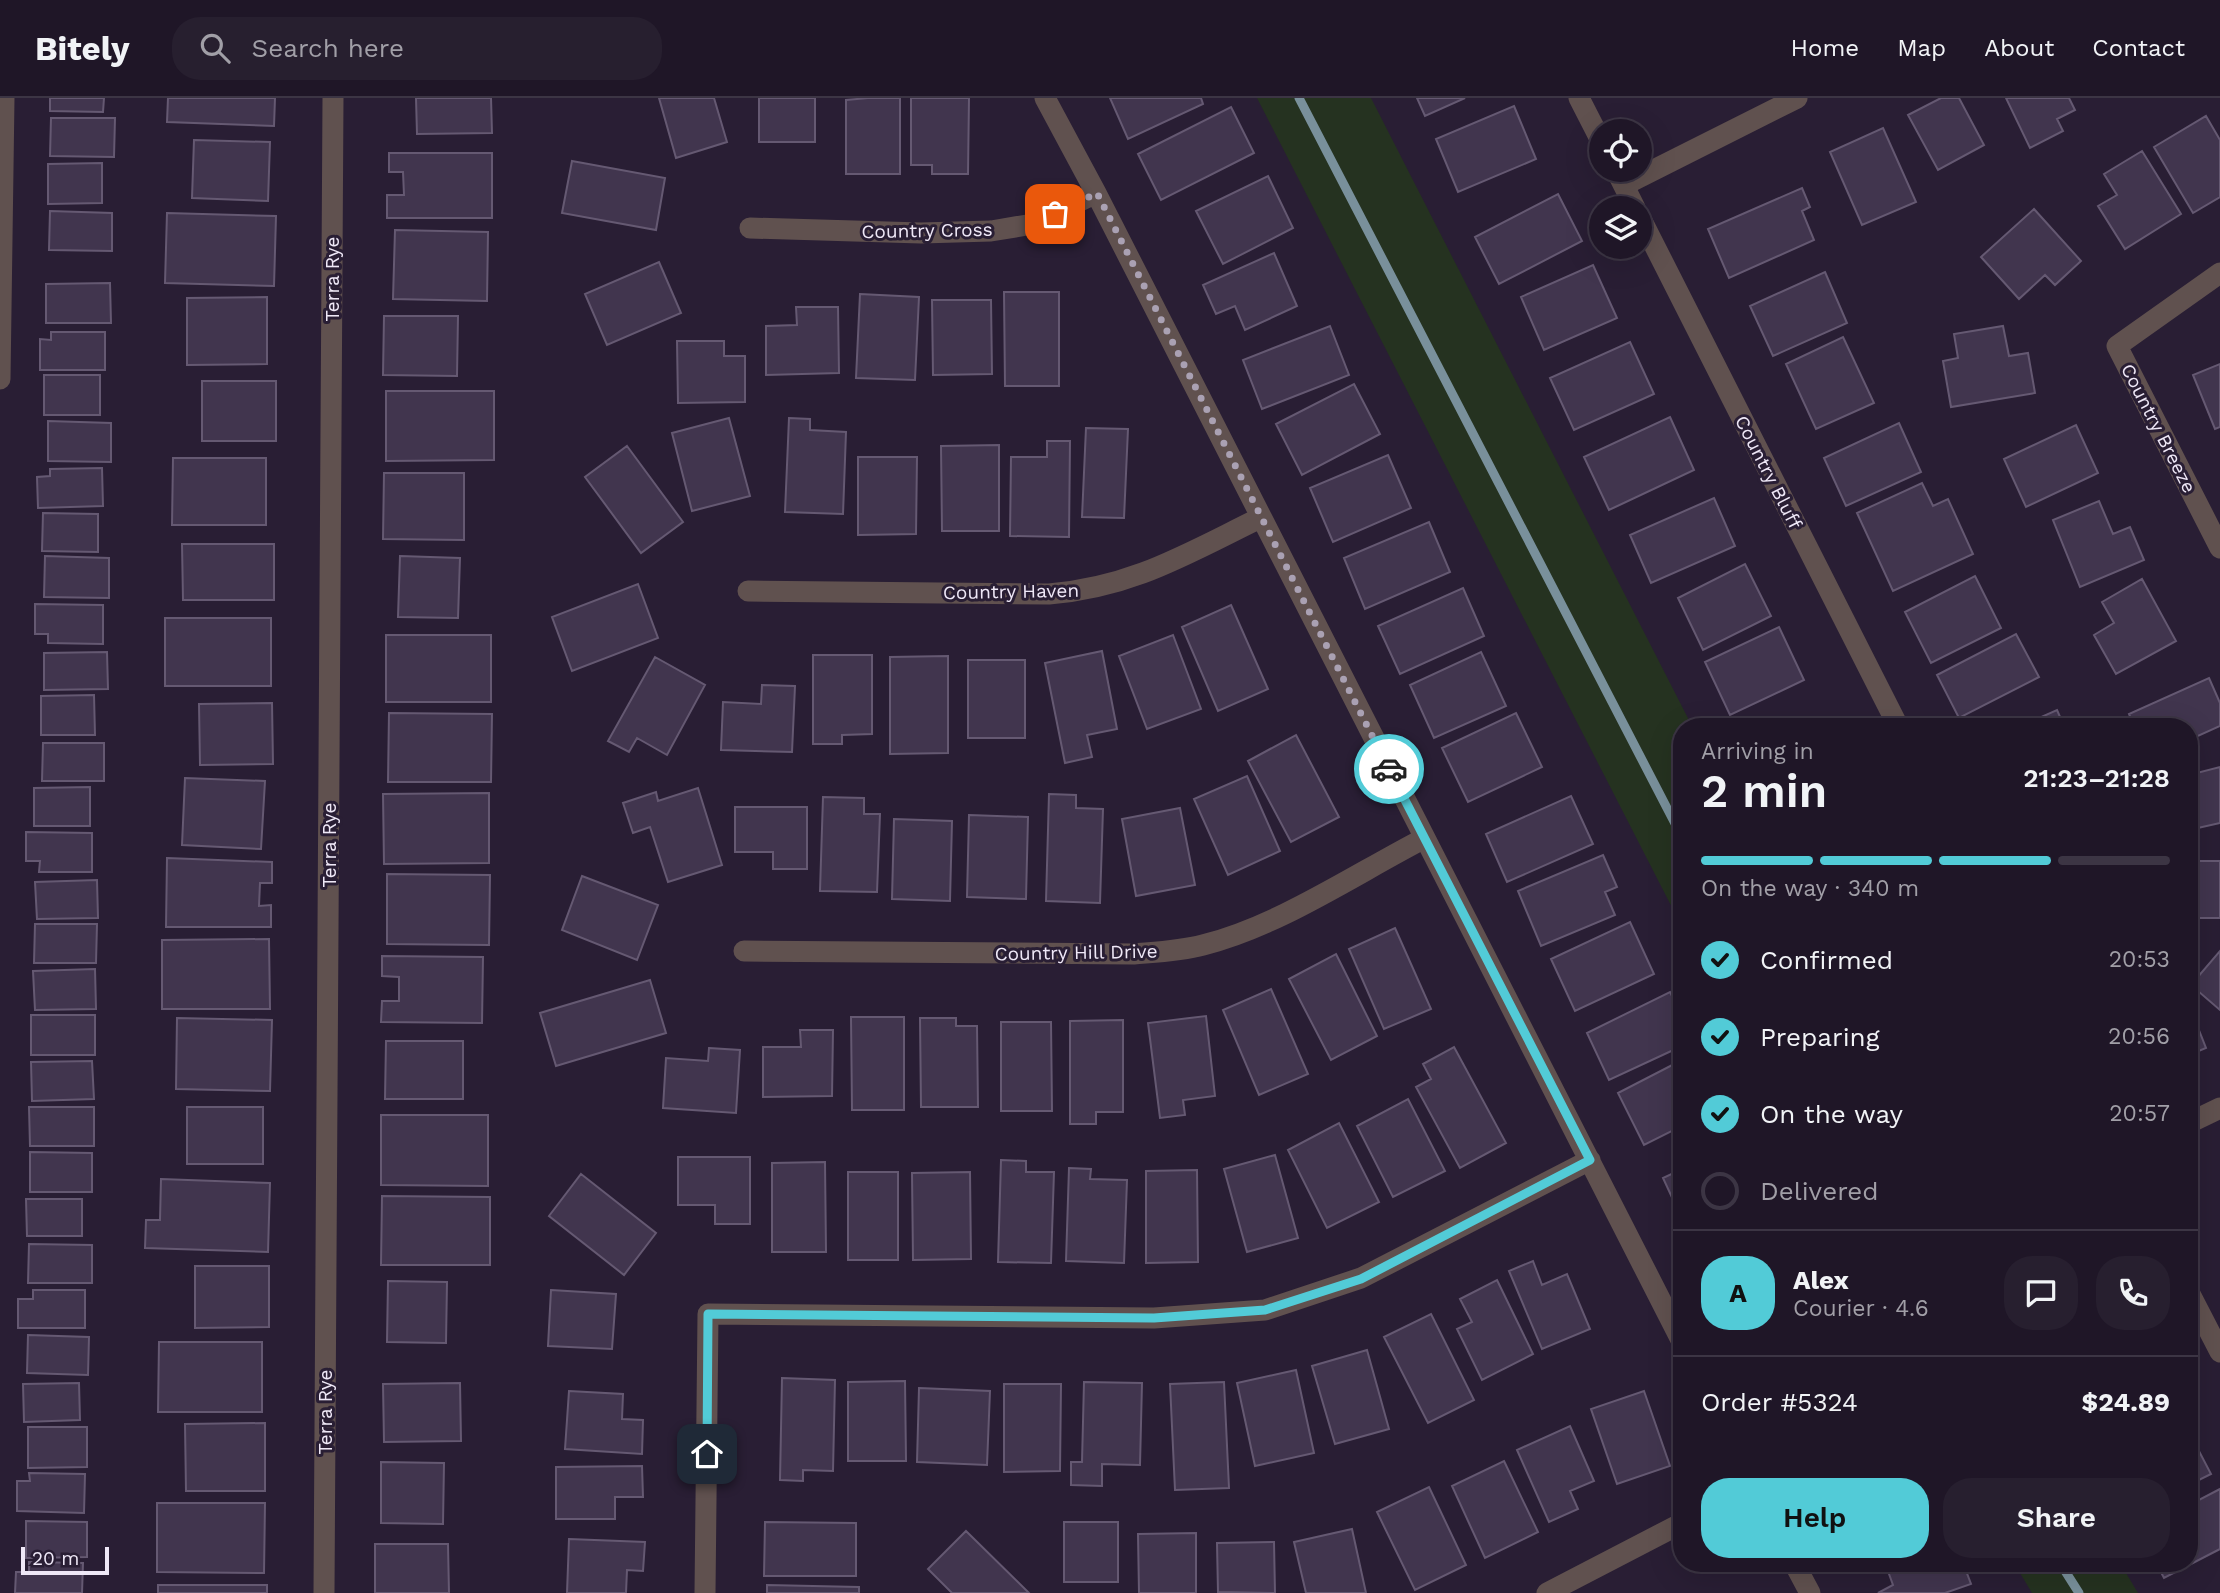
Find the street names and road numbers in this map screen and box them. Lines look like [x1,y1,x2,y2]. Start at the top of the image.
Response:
street label: Country Cross [861,218,993,243]
street label: Terra Rye [321,236,344,322]
street label: Country Breeze [2116,360,2201,497]
street label: Country Bluff [1730,412,1807,533]
street label: Country Haven [943,579,1079,604]
street label: Terra Rye [318,802,341,888]
street label: Country Hill Drive [994,940,1158,965]
street label: Terra Rye [314,1369,337,1455]

